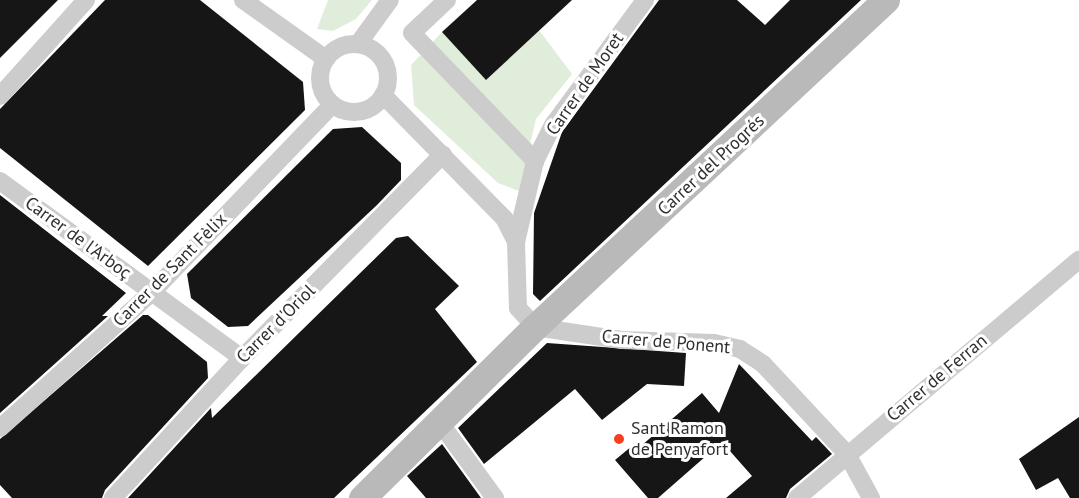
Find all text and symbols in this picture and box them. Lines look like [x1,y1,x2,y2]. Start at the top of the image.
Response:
street label: Carrer de Moret [542,29,628,139]
street label: Carrer del Progrés [653,110,769,220]
street label: Carrer de l'Arboç [21,192,135,284]
street label: Carrer de Sant Fèlix [109,209,231,331]
street label: Carrer d'Oriol [232,280,320,368]
street label: Carrer de Ponent [601,326,731,358]
street label: Carrer de Ferran [882,330,992,426]
place label: Sant Ramon de Penyafort [631,418,728,460]
marker: Sant Ramon de Penyafort [612,432,626,446]

